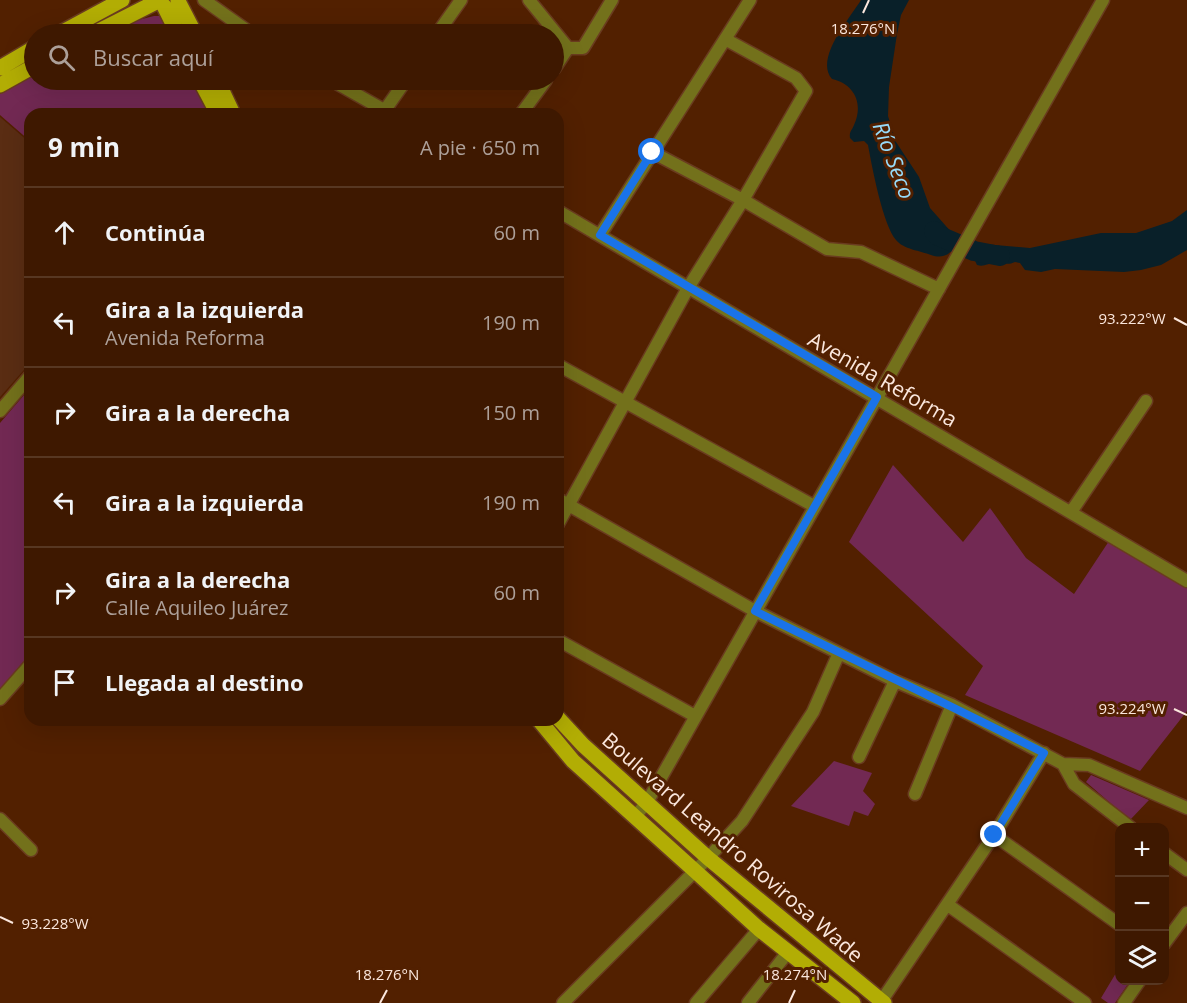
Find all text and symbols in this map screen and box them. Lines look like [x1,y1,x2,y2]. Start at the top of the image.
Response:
text: 18.276°N [831,18,895,38]
search box [24,24,564,90]
icon: search [45,41,78,74]
text: Buscar aquí [93,42,213,72]
water label: Río Seco [867,117,923,203]
text: 9 min [48,129,120,165]
text: A pie · 650 m [420,134,540,161]
route start [638,138,664,164]
icon: ahead [48,216,81,249]
text: Continúa [105,217,206,247]
text: 60 m [493,219,540,246]
text: Gira a la izquierda [105,294,304,324]
icon: left [48,306,81,339]
text: 93.222°W [1098,308,1166,328]
text: 190 m [482,309,540,336]
text: Avenida Reforma [105,324,265,351]
street label: Avenida Reforma [803,325,963,433]
icon: right [48,396,81,429]
text: Gira a la derecha [105,397,290,427]
text: 150 m [482,399,540,426]
icon: left [48,486,81,519]
text: Gira a la izquierda [105,487,304,517]
text: 190 m [482,489,540,516]
text: Gira a la derecha [105,564,290,594]
icon: right [48,576,81,609]
text: 60 m [493,579,540,606]
text: Calle Aquileo Juárez [105,594,288,621]
icon: arrive [48,666,81,699]
text: Llegada al destino [105,667,304,697]
text: 93.224°W [1098,698,1166,718]
street label: Boulevard Leandro Rovirosa Wade [596,726,870,968]
route end [980,821,1006,847]
map controls [1115,823,1169,985]
button: + [1115,823,1169,877]
button: − [1115,877,1169,931]
text: 93.228°W [21,913,89,933]
button: layers [1115,931,1169,985]
text: 18.276°N [355,964,419,984]
text: 18.274°N [763,964,827,984]

